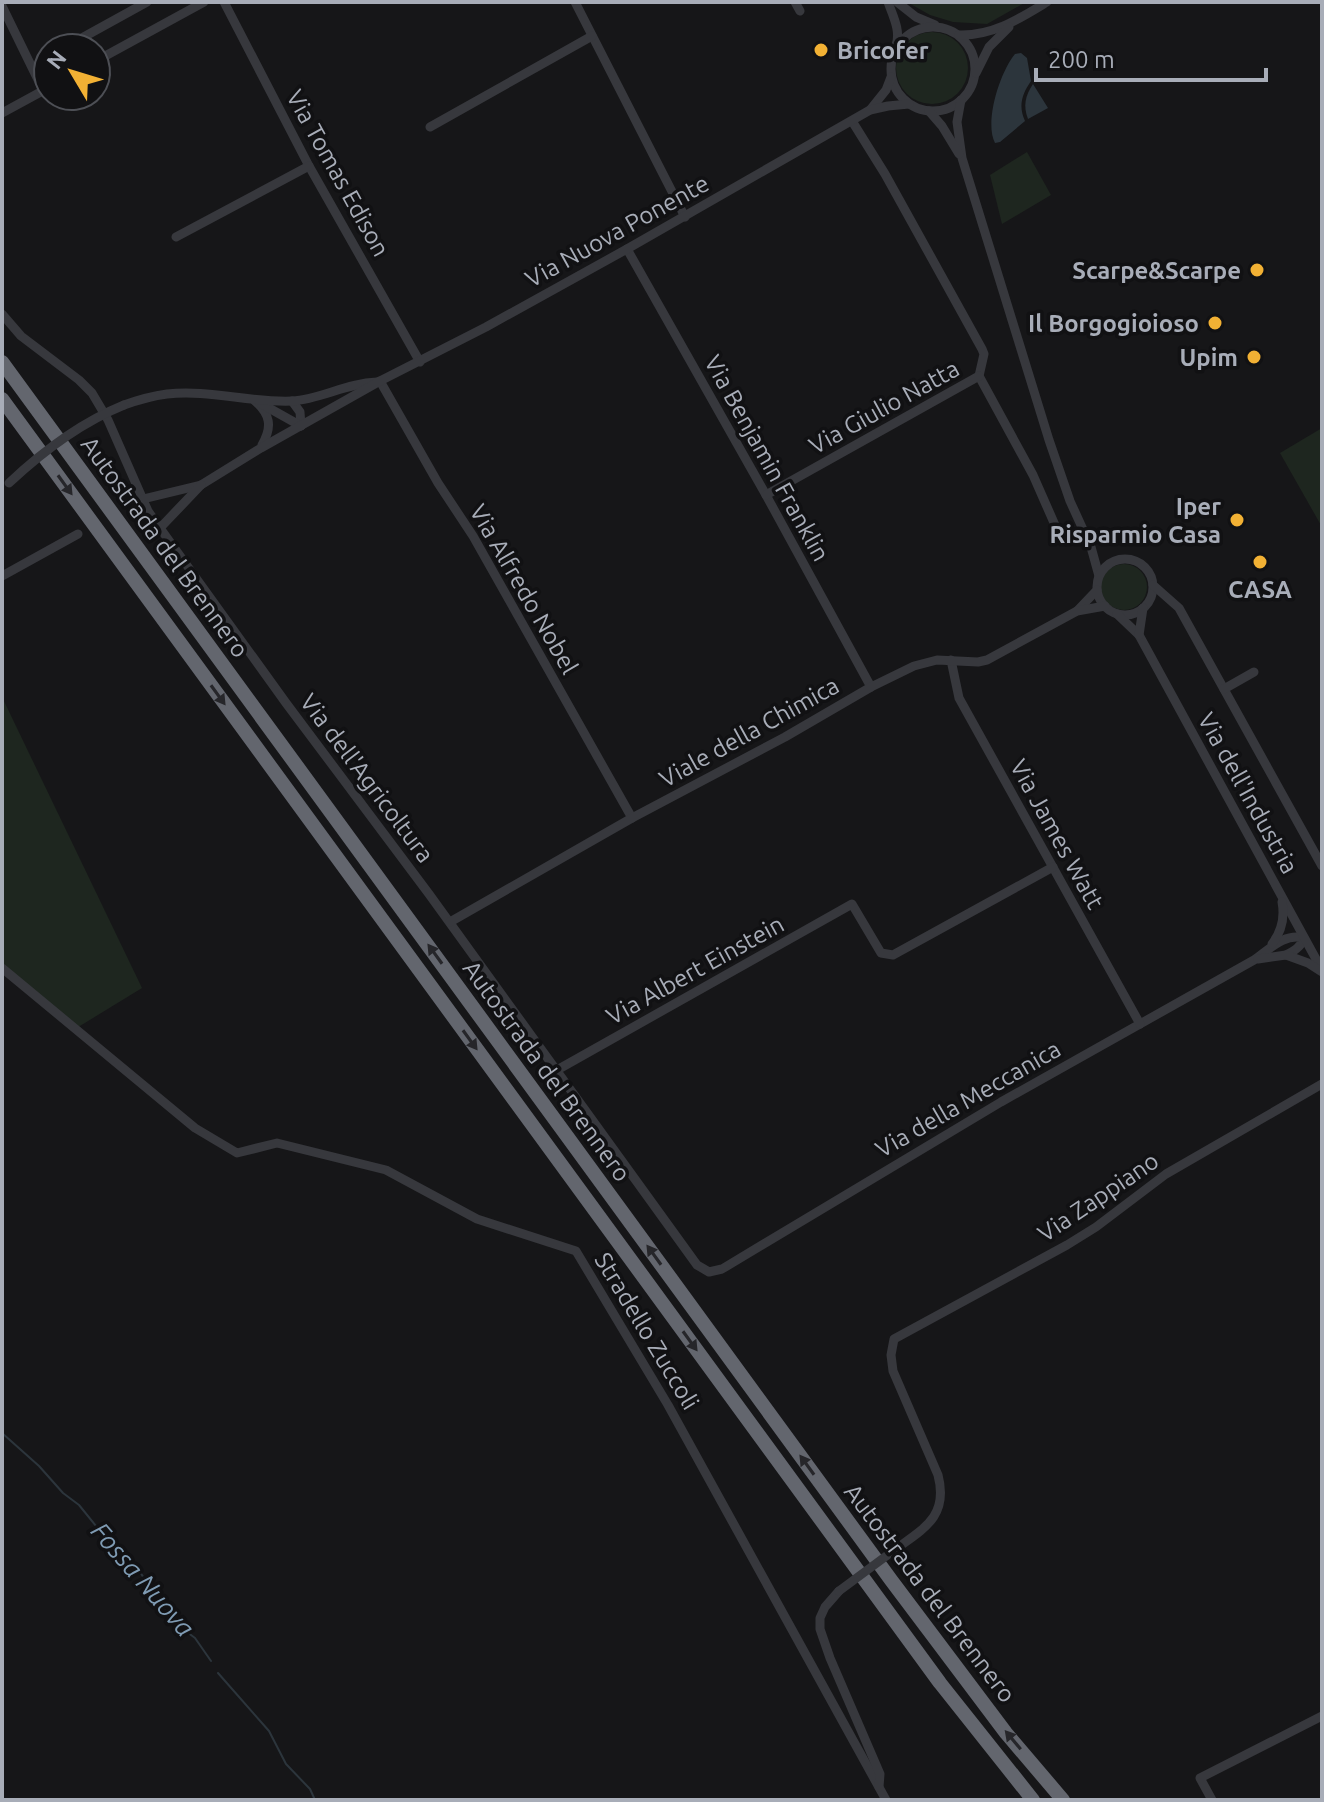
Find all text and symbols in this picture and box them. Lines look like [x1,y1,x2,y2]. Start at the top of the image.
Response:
north arrow [32,32,112,112]
scale bar [1036,32,1266,82]
place label: Bricofer [837,37,929,64]
marker: Bricofer [812,41,830,59]
text: N [41,45,71,74]
text: 200 m [1048,46,1115,73]
street label: Via Tomas Edison [281,85,395,261]
street label: Via Nuova Ponente [521,169,713,293]
place label: Scarpe&Scarpe [1072,257,1241,284]
marker: Scarpe&Scarpe [1248,261,1266,279]
place label: Il Borgogioioso [1028,310,1199,337]
marker: Il Borgogioioso [1206,314,1224,332]
place label: Upim [1179,344,1238,371]
marker: Upim [1245,348,1263,366]
street label: Via Benjamin Franklin [699,350,835,566]
street label: Via Giulio Natta [804,355,964,459]
street label: Autostrada del Brennero [76,431,254,663]
one-way arrow [56,474,72,495]
place label: Iper Risparmio Casa [1050,493,1221,548]
street label: Via Alfredo Nobel [464,499,584,679]
marker: Iper Risparmio Casa [1228,511,1246,529]
marker: CASA [1251,553,1269,571]
place label: CASA [1228,576,1292,603]
street label: Viale della Chimica [654,671,844,793]
one-way arrow [210,684,225,705]
street label: Via dell'Agricoltura [295,688,439,868]
street label: Via dell'Industria [1193,708,1303,878]
street label: Via James Watt [1005,755,1109,914]
street label: Via Albert Einstein [602,910,788,1030]
one-way arrow [427,944,443,964]
street label: Autostrada del Brennero [458,955,636,1187]
one-way arrow [462,1030,478,1051]
street label: Via della Meccanica [871,1035,1065,1163]
street label: Via Zappiano [1033,1147,1163,1247]
one-way arrow [646,1244,662,1265]
street label: Stradello Zuccoli [590,1248,704,1414]
one-way arrow [681,1330,697,1351]
one-way arrow [800,1454,815,1475]
street label: Autostrada del Brennero [839,1479,1021,1707]
water label: Fossa Nuova [86,1516,200,1642]
one-way arrow [1005,1730,1022,1750]

